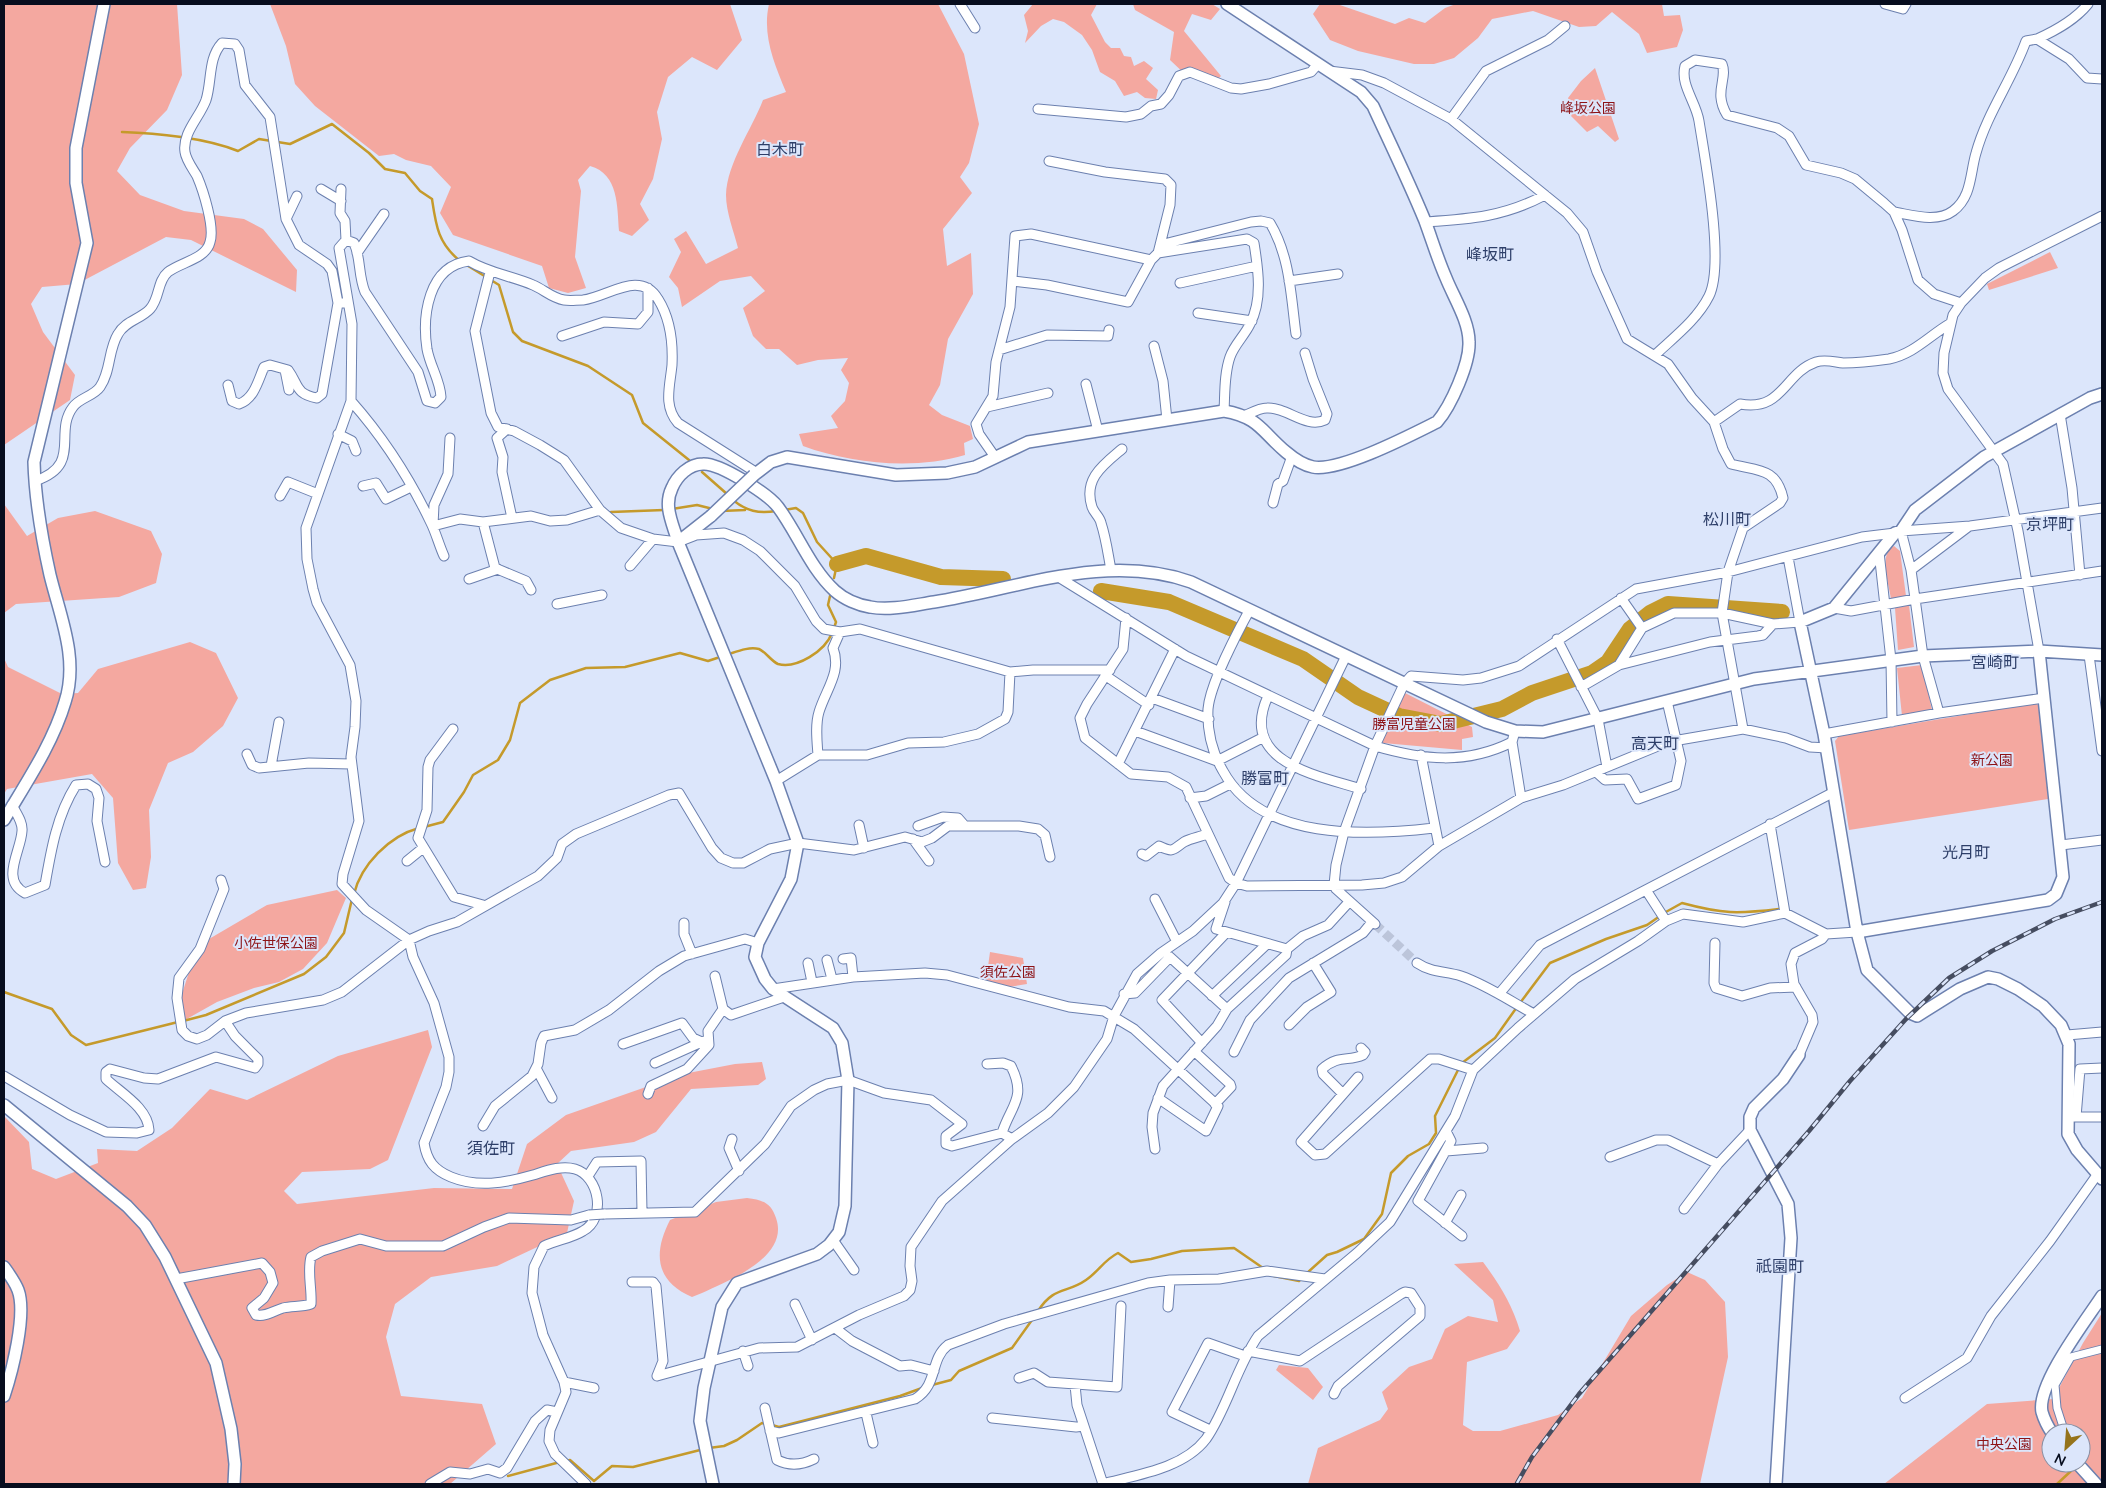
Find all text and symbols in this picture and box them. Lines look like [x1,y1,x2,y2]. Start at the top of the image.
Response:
park label: 峰坂公園 [1560,99,1616,116]
district label: 白木町 [756,139,804,158]
district label: 峰坂町 [1466,244,1514,263]
district label: 松川町 [1703,509,1751,528]
district label: 京坪町 [2026,514,2074,533]
district label: 宮崎町 [1971,652,2019,671]
park label: 勝富児童公園 [1372,715,1456,732]
district label: 高天町 [1631,733,1679,752]
park label: 新公園 [1971,751,2013,768]
district label: 勝富町 [1241,768,1289,787]
district label: 光月町 [1942,842,1990,861]
park label: 小佐世保公園 [234,934,318,951]
park label: 須佐公園 [980,963,1036,980]
district label: 須佐町 [467,1138,515,1157]
district label: 祇園町 [1756,1256,1804,1275]
north arrow [2041,1423,2091,1473]
park label: 中央公園 [1976,1435,2032,1452]
text: N [2052,1450,2069,1470]

